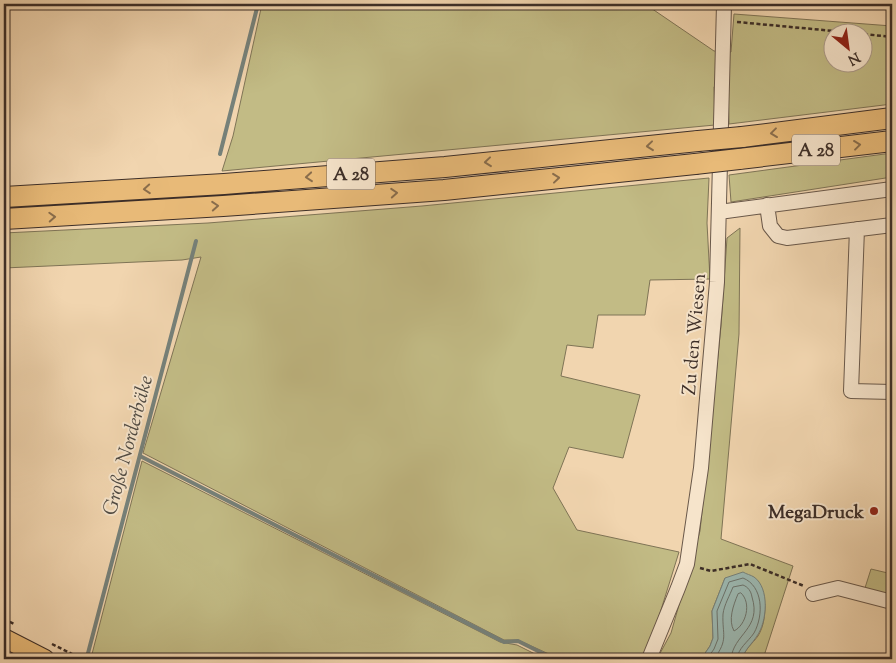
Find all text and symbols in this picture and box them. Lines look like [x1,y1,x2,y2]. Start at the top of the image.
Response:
north arrow [824,22,874,72]
text: N [844,46,863,69]
one-way arrow [770,127,778,138]
road number: A 28 [792,134,840,166]
one-way arrow [646,140,654,151]
one-way arrow [854,140,862,151]
one-way arrow [484,156,492,167]
road number: A 28 [327,158,375,190]
one-way arrow [305,171,313,182]
one-way arrow [552,172,560,183]
one-way arrow [142,183,150,194]
one-way arrow [390,188,398,199]
one-way arrow [211,201,219,212]
one-way arrow [49,212,57,222]
street label: Zu den Wiesen [677,272,714,396]
water label: Große Norderbäke [97,373,162,519]
place label: MegaDruck [768,500,865,527]
marker: MegaDruck [868,505,880,517]

